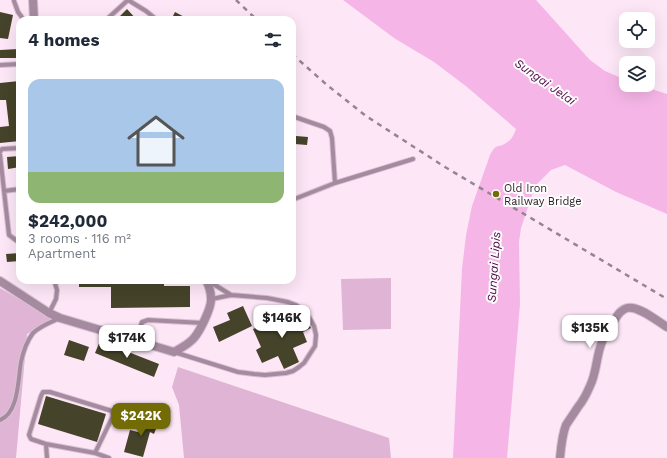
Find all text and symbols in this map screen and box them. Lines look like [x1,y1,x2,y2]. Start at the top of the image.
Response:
map controls [619,12,655,92]
button: locate [619,12,655,48]
icon: filters [262,29,284,51]
text: 4 homes [28,30,99,50]
water label: Sungai Jelai [512,56,579,109]
button: layers [619,56,655,92]
icon: home [120,105,192,177]
place label: Old Iron Railway Bridge [504,182,581,208]
marker: Old Iron Railway Bridge [491,189,501,199]
text: $242,000 [28,211,107,231]
text: 3 rooms · 116 m² [28,231,131,246]
water label: Sungai Lipis [485,231,503,303]
text: Apartment [28,246,96,261]
pin: $146K [254,305,310,339]
text: $146K [262,310,302,325]
pin: $135K [562,315,618,349]
text: $135K [571,320,609,335]
pin: $174K [99,325,155,359]
text: $174K [108,330,146,345]
pin: $242K [113,403,169,437]
text: $242K [121,408,161,423]

